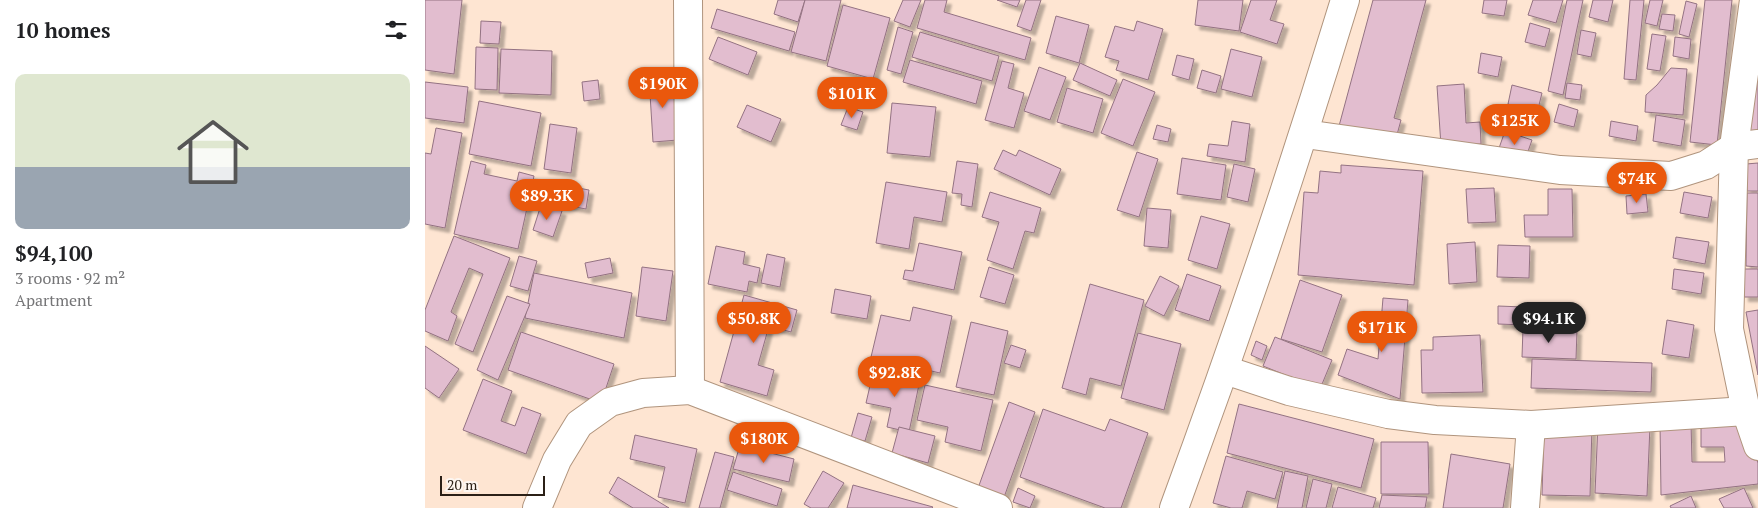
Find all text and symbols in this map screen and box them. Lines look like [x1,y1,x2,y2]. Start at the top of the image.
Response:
text: 10 homes [15,16,111,44]
icon: filters [382,16,410,44]
pin: $190K [628,66,698,109]
text: $190K [639,72,687,94]
pin: $101K [817,76,887,119]
text: $101K [828,82,876,104]
pin: $125K [1480,104,1550,146]
icon: home [168,107,258,197]
text: $125K [1491,109,1539,131]
pin: $74K [1607,162,1667,204]
text: $74K [1618,167,1656,189]
pin: $89.3K [506,178,588,221]
text: $89.3K [521,184,573,206]
text: $94,100 [15,239,93,267]
text: 3 rooms · 92 m² [15,267,125,289]
text: Apartment [15,289,92,311]
pin: $50.8K [713,302,795,344]
pin: $94.1K [1508,302,1590,344]
text: $50.8K [728,307,780,329]
text: $94.1K [1523,307,1575,329]
pin: $171K [1347,310,1417,353]
text: $171K [1358,316,1406,338]
pin: $92.8K [854,356,936,398]
text: $92.8K [869,361,921,383]
pin: $180K [729,422,799,464]
text: $180K [740,427,788,449]
scale bar [440,473,545,496]
text: 20 m [447,475,477,494]

